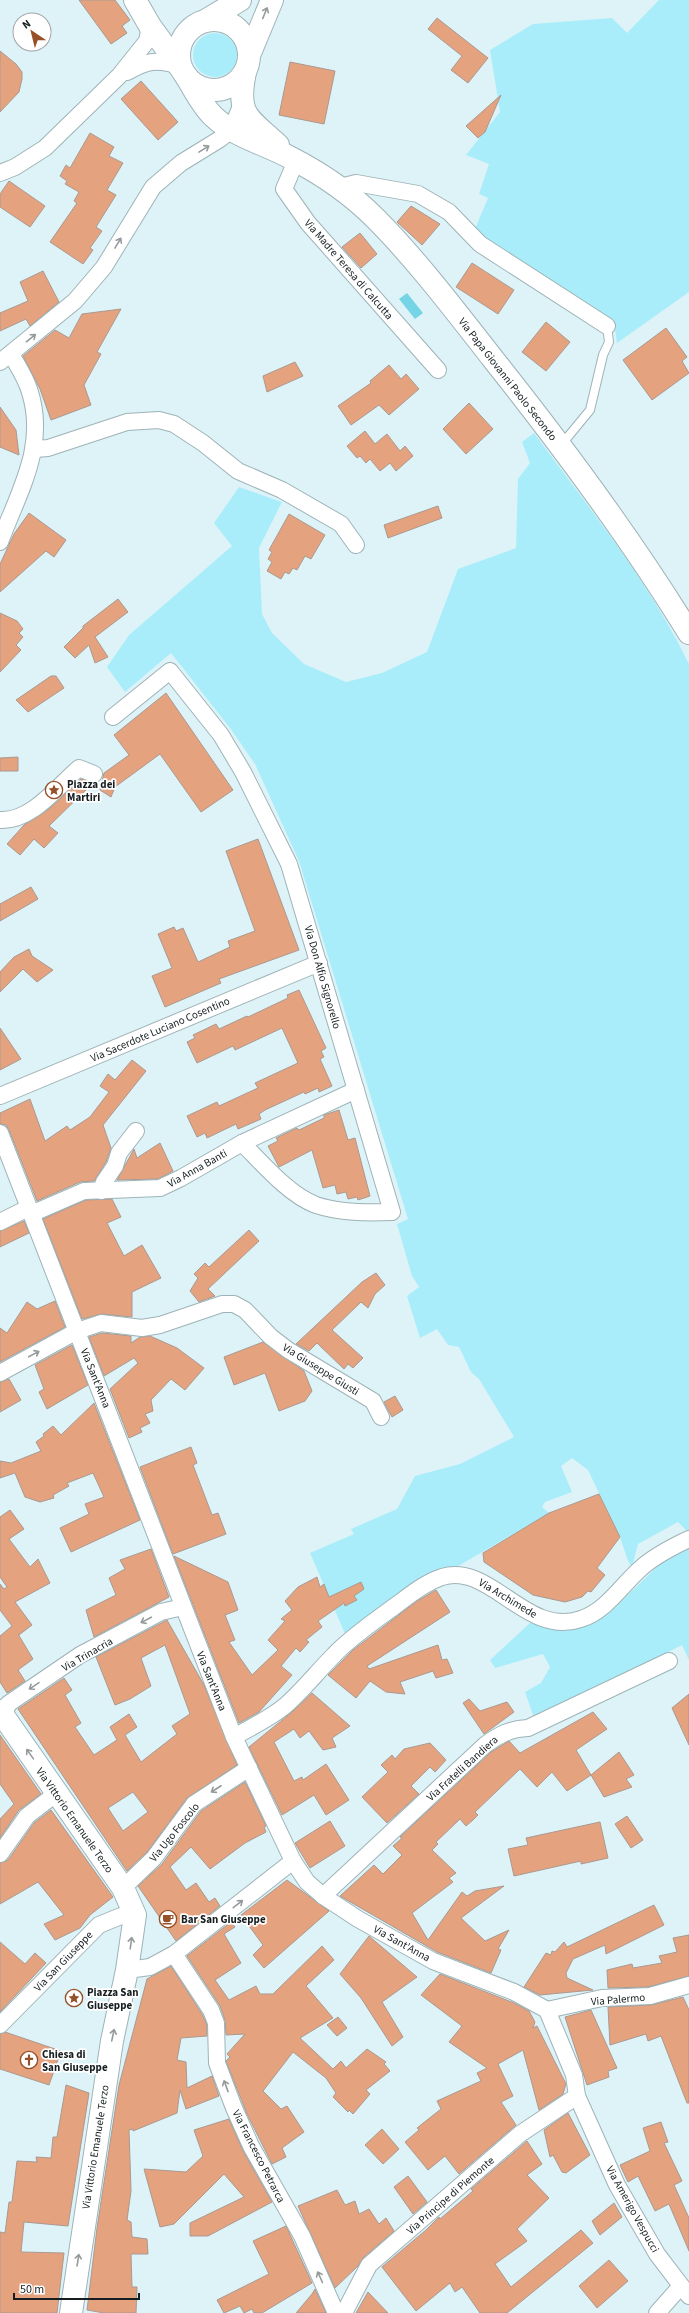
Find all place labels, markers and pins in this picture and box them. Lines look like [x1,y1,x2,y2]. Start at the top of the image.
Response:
place label: Piazza dei Martiri [67,777,115,805]
place icon: Piazza dei Martiri [44,780,64,800]
cafe icon: Bar San Giuseppe [158,1909,178,1929]
place label: Bar San Giuseppe [181,1912,266,1927]
place label: Piazza San Giuseppe [87,1985,139,2013]
place icon: Piazza San Giuseppe [64,1988,84,2008]
place label: Chiesa di San Giuseppe [42,2047,108,2075]
church icon: Chiesa di San Giuseppe [19,2050,39,2070]

